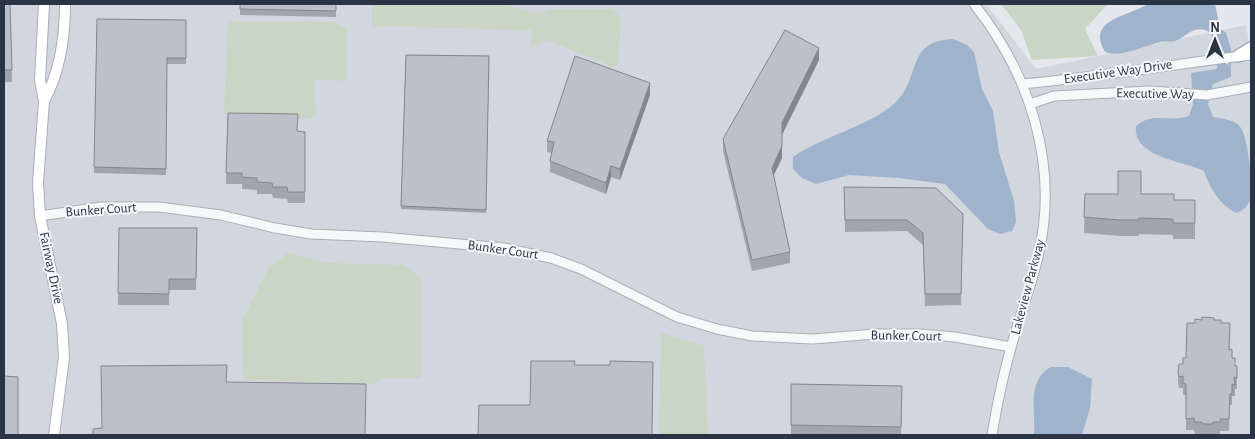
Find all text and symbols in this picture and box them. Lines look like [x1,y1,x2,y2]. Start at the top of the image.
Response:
north arrow [1190,15,1240,65]
text: N [1210,21,1220,35]
street label: Executive Way Drive [1063,57,1173,87]
street label: Executive Way [1116,86,1194,102]
street label: Bunker Court [65,201,137,219]
street label: Fairway Drive [37,231,65,305]
street label: Bunker Court [467,238,540,262]
street label: Lakeview Parkway [1009,238,1047,336]
street label: Bunker Court [870,328,942,344]

